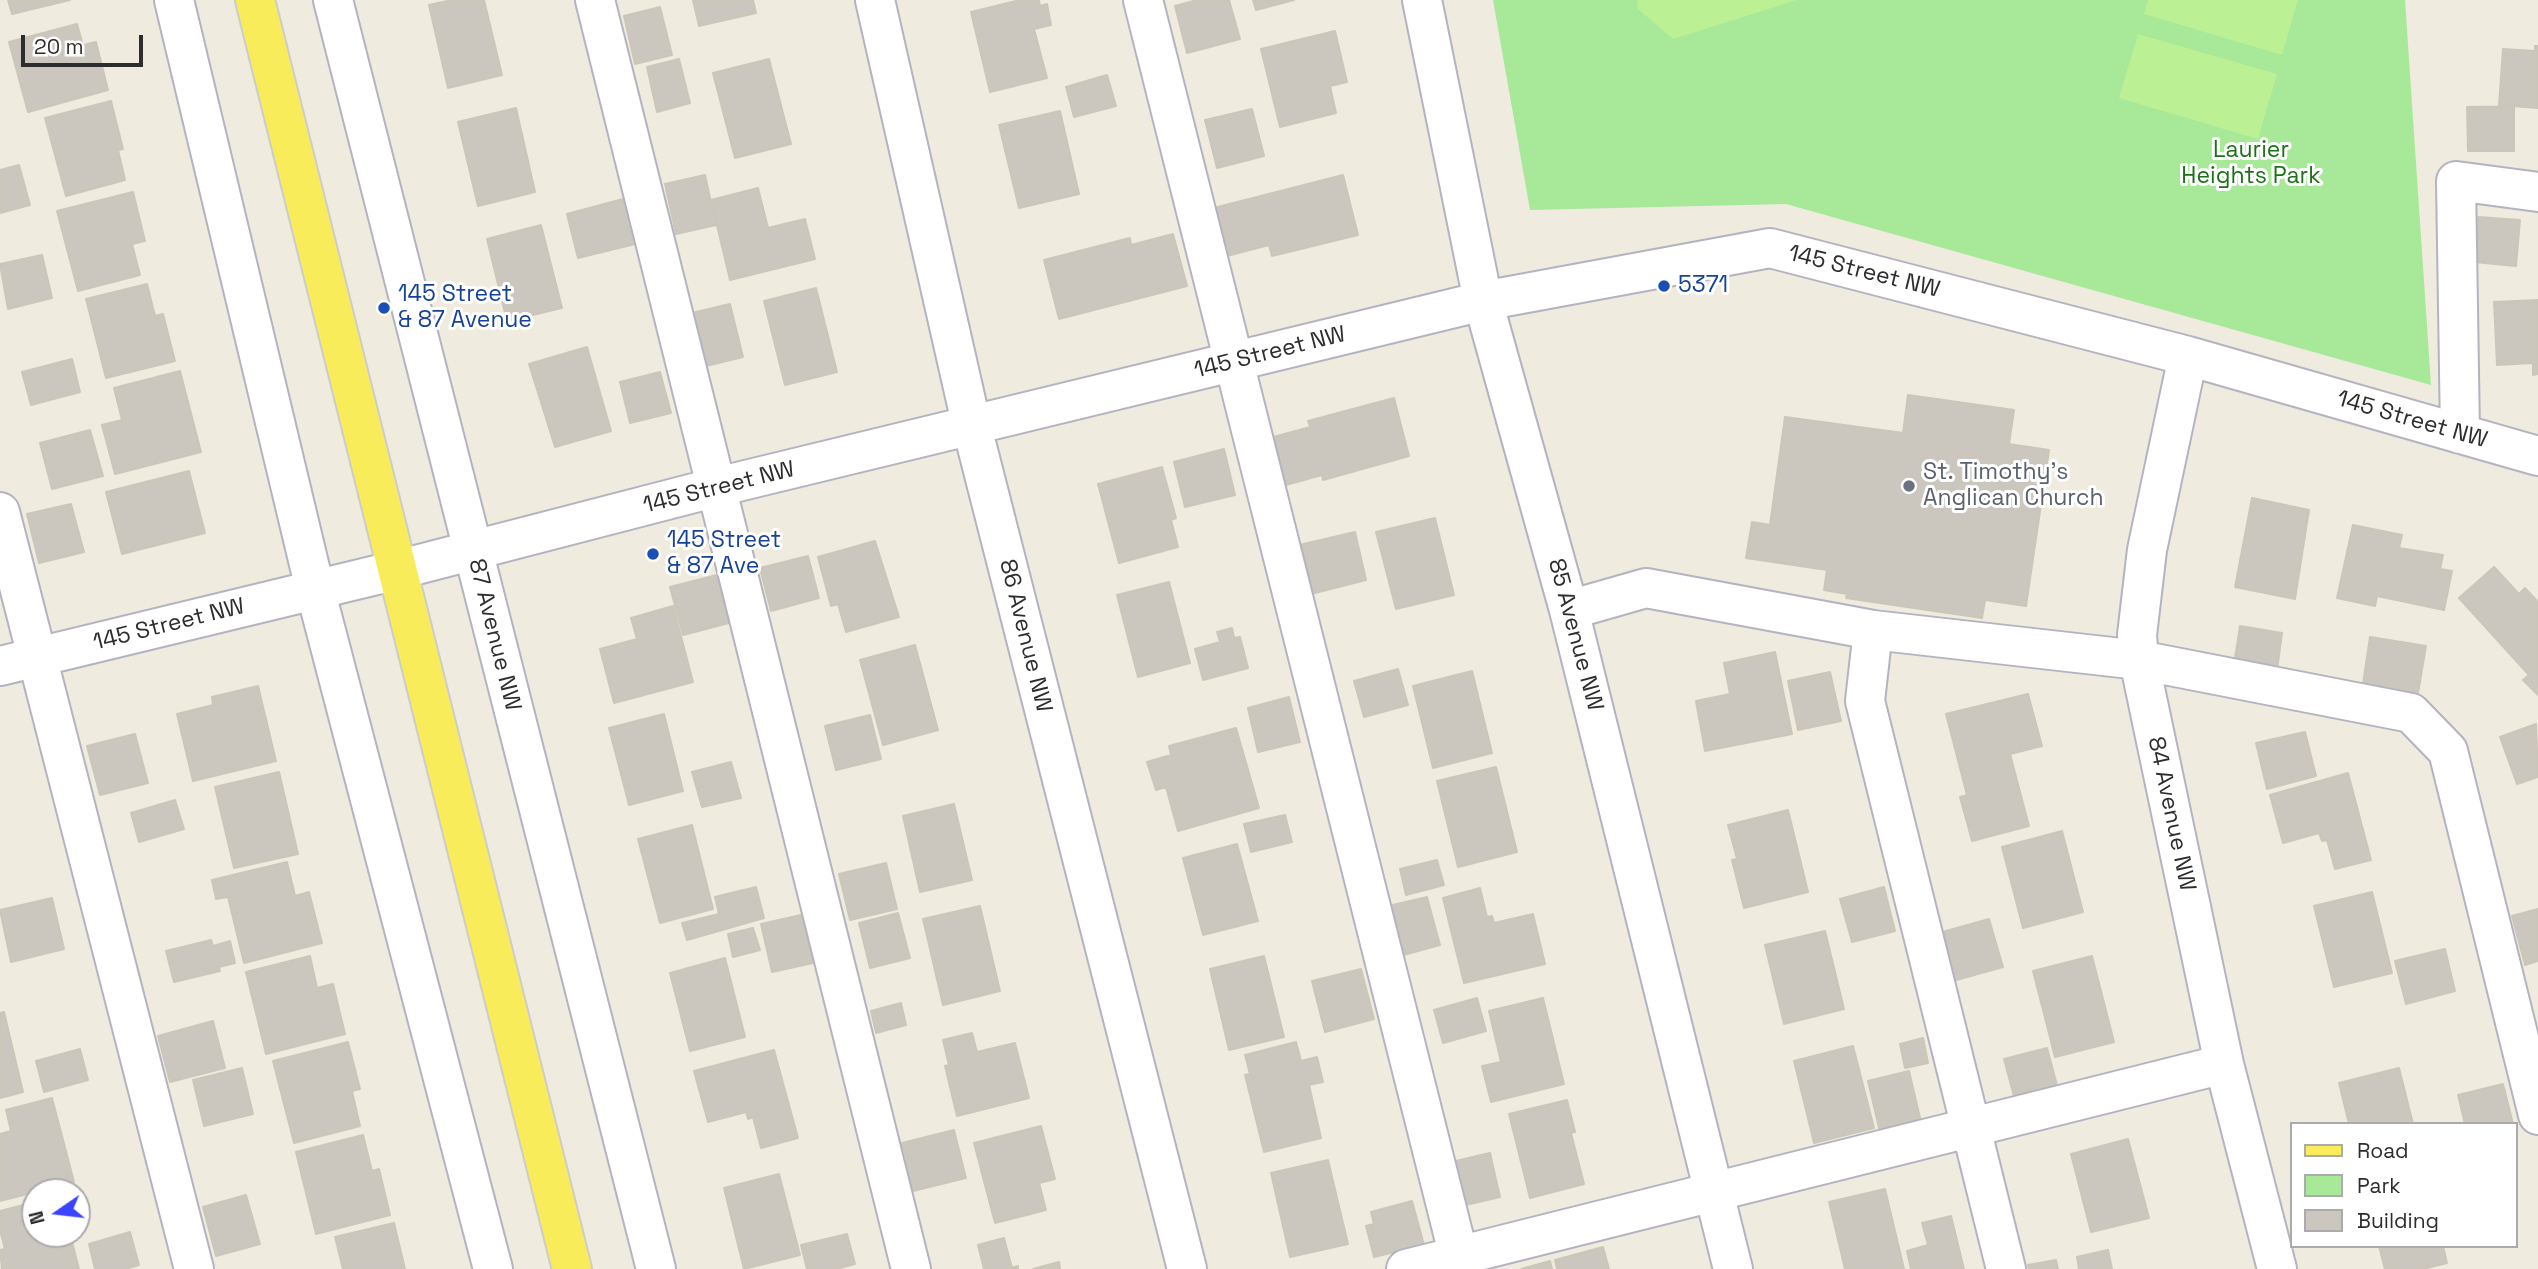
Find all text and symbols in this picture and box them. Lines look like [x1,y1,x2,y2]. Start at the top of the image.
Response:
scale bar [24,21,147,65]
text: 20 m [34,33,84,60]
park label: Laurier Heights Park [2181,137,2321,191]
street label: 145 Street NW [1785,240,1943,304]
place label: 5371 [1678,272,1728,300]
marker: 5371 [1656,278,1672,294]
place label: 145 Street & 87 Avenue [398,281,532,335]
marker: 145 Street & 87 Avenue [376,300,392,316]
street label: 145 Street NW [1191,321,1349,385]
street label: 145 Street NW [2334,385,2490,455]
street label: 145 Street NW [640,456,798,520]
place label: St. Timothy's Anglican Church [1923,459,2103,513]
marker: St. Timothy's Anglican Church [1901,478,1917,494]
place label: 145 Street & 87 Ave [667,527,781,581]
marker: 145 Street & 87 Ave [645,546,661,562]
street label: 87 Avenue NW [462,556,526,714]
street label: 85 Avenue NW [1541,556,1609,714]
street label: 86 Avenue NW [993,557,1057,715]
street label: 145 Street NW [90,593,248,657]
street label: 84 Avenue NW [2141,734,2201,894]
legend [2290,1122,2517,1248]
text: Road [2357,1137,2409,1164]
text: Park [2357,1172,2401,1199]
north arrow [21,1178,91,1248]
text: Building [2357,1207,2439,1234]
text: N [23,1209,51,1227]

